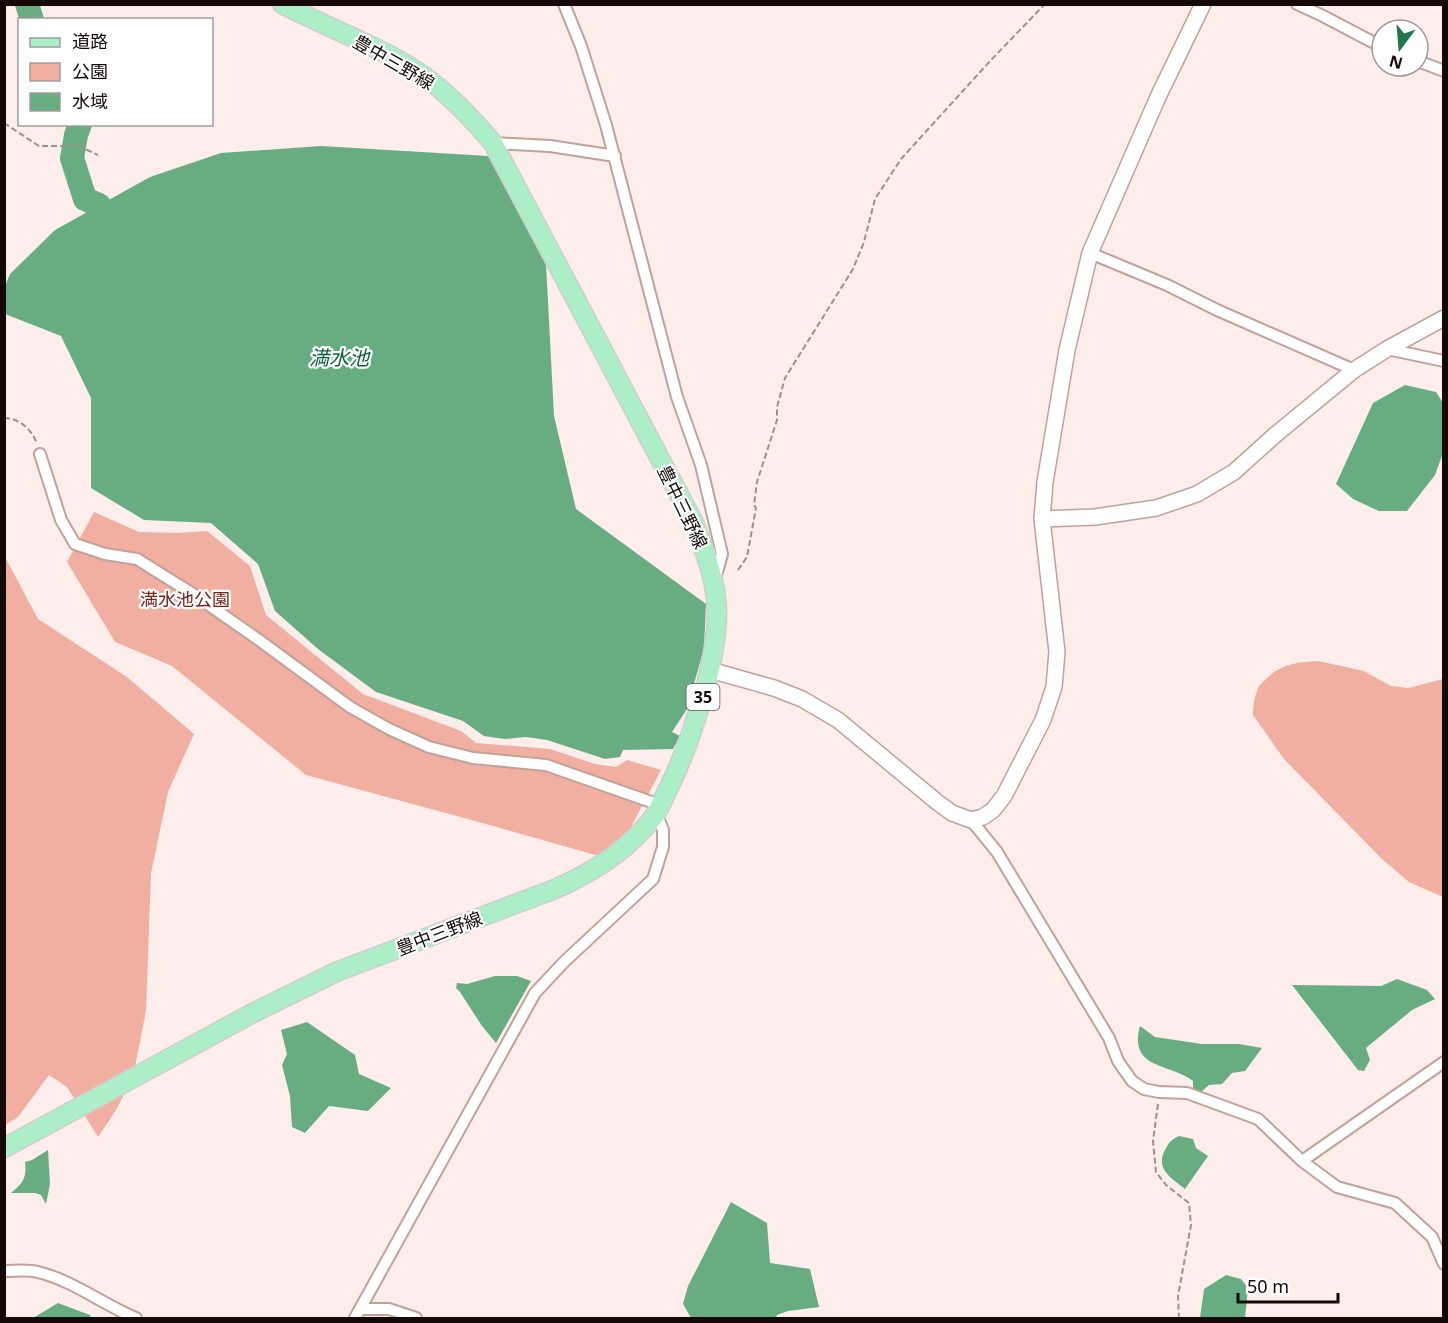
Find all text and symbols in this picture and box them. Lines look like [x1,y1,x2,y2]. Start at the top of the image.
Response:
legend [18,18,213,126]
north arrow [1370,18,1430,78]
text: 道路 [72,29,108,53]
street label: 豊中三野線 [349,29,439,95]
text: N [1387,50,1405,75]
text: 公園 [72,59,108,83]
text: 水域 [72,89,108,113]
water label: 満水池 [309,344,371,371]
street label: 豊中三野線 [652,461,714,553]
park label: 満水池公園 [140,587,230,611]
road number: 35 [686,684,720,710]
street label: 豊中三野線 [393,906,485,960]
scale bar [1238,1266,1338,1304]
text: 50 m [1247,1274,1289,1298]

